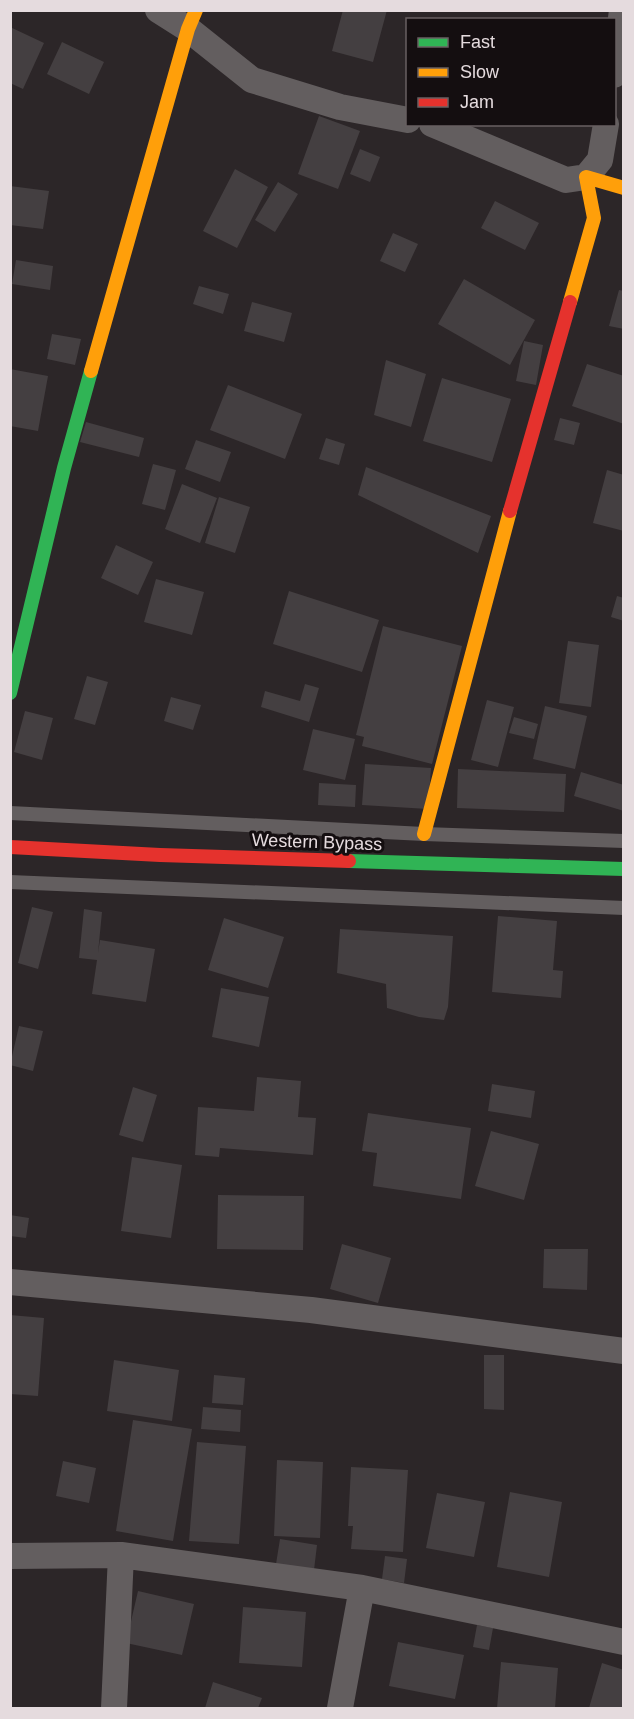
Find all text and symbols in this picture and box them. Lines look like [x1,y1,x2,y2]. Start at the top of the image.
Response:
legend [406,18,616,126]
text: Fast [460,32,495,52]
text: Slow [460,62,500,82]
text: Jam [460,92,494,112]
street label: Western Bypass [251,830,383,854]

